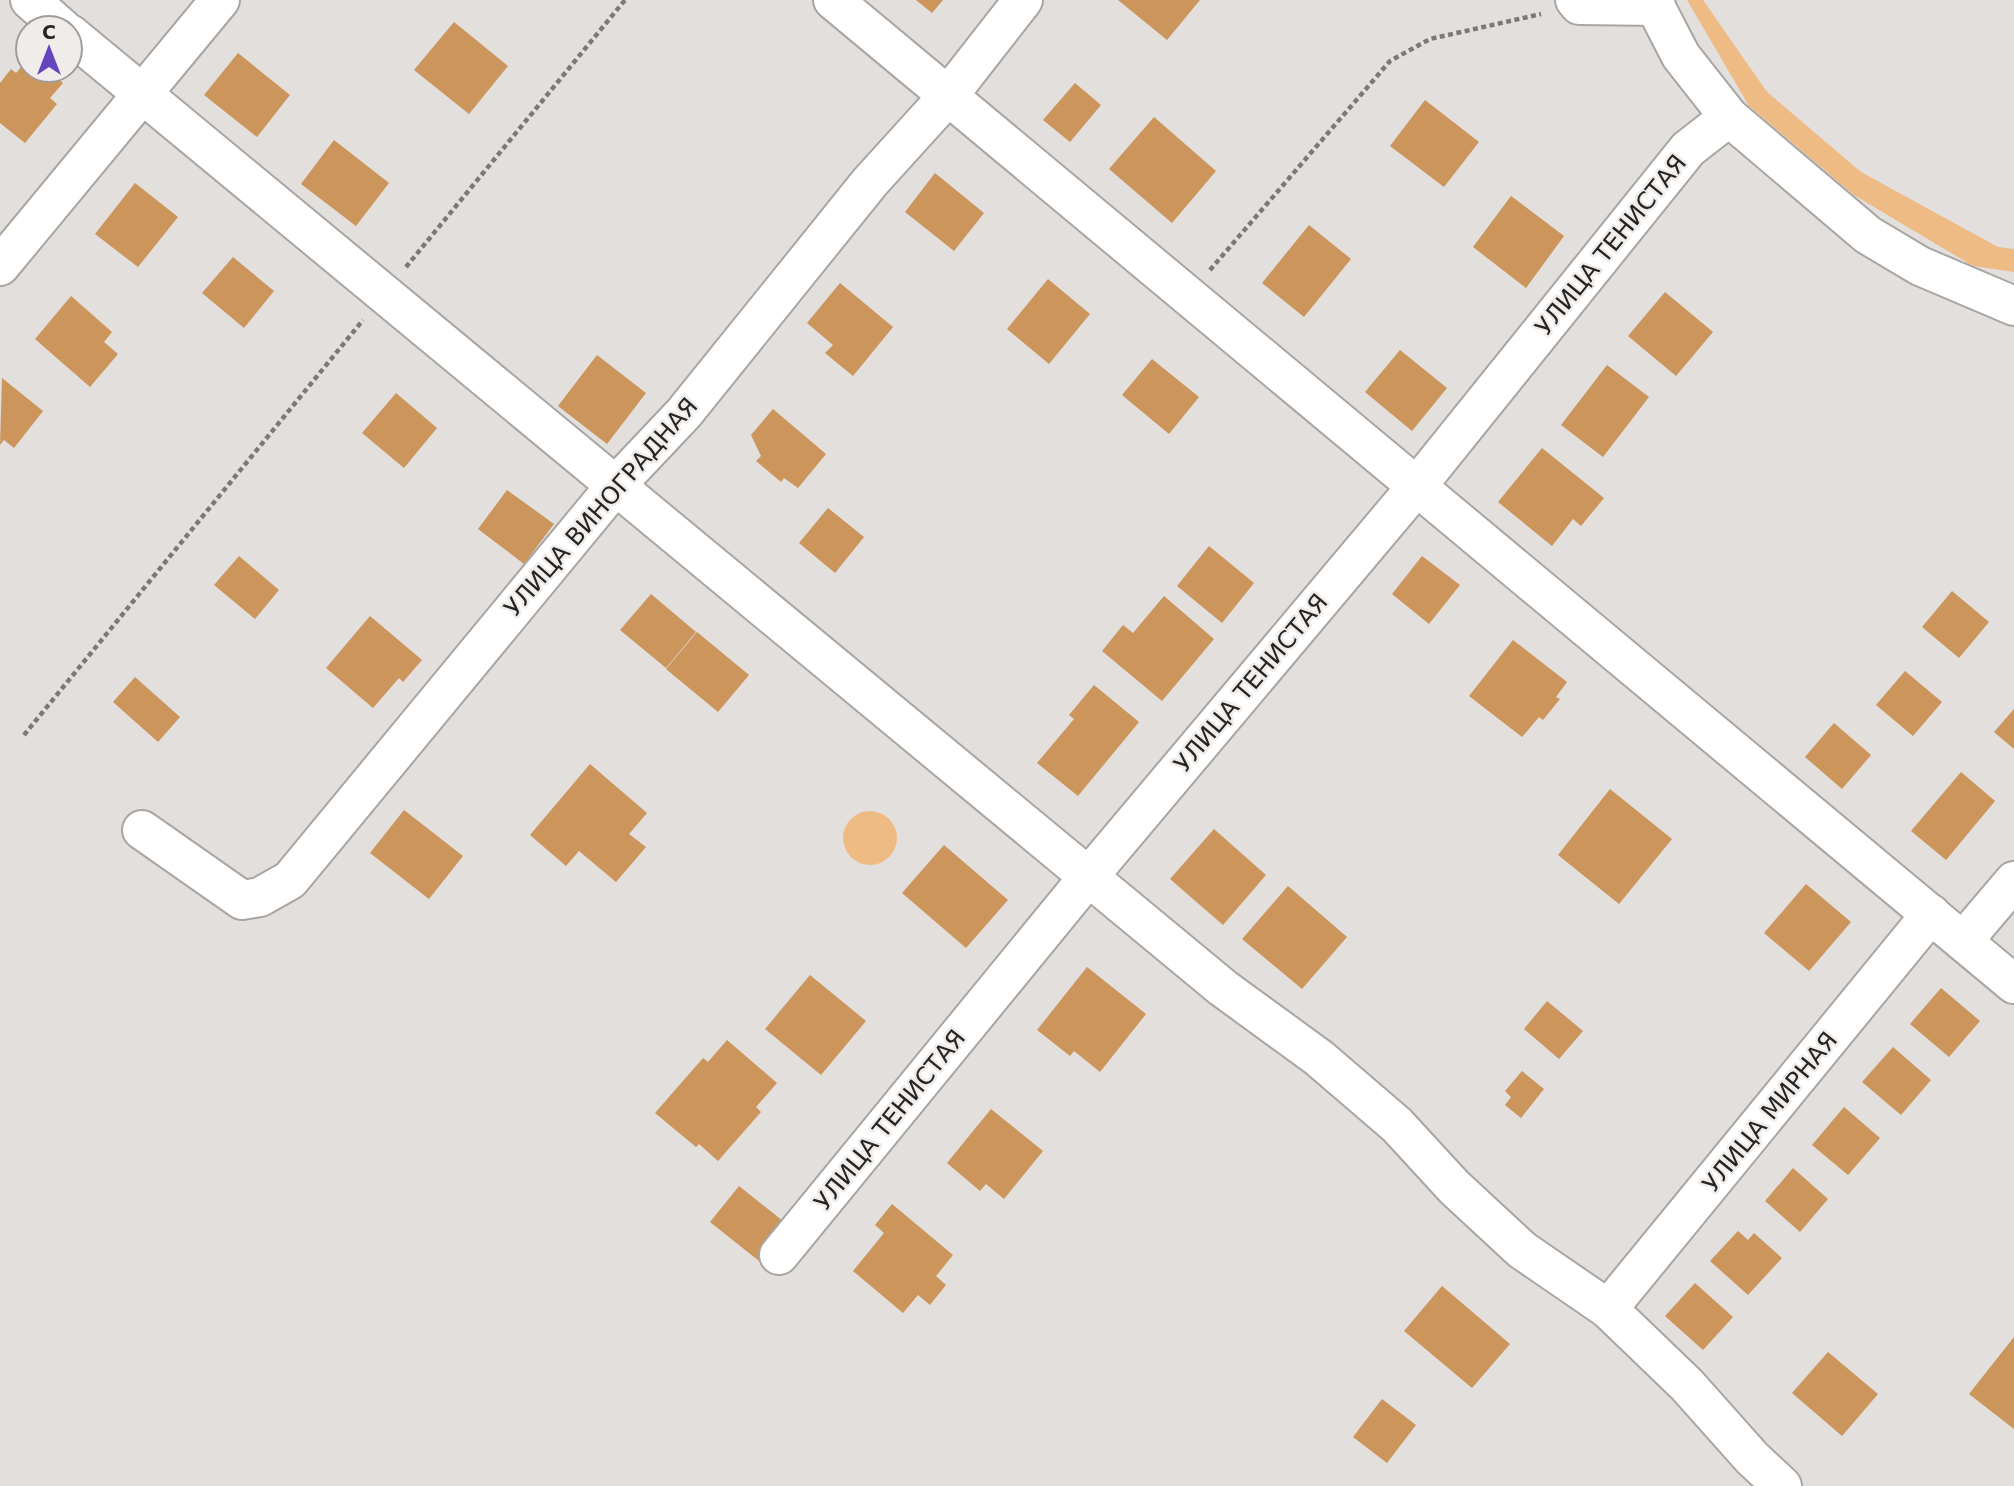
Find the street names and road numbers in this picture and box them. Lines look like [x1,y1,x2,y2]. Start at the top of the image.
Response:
street label: УЛИЦА ТЕНИСТАЯ [1530,149,1692,341]
street label: УЛИЦА ВИНОГРАДНАЯ [499,392,703,622]
street label: УЛИЦА ТЕНИСТАЯ [1168,588,1334,778]
street label: УЛИЦА ТЕНИСТАЯ [809,1024,971,1216]
street label: УЛИЦА МИРНАЯ [1697,1026,1843,1198]

